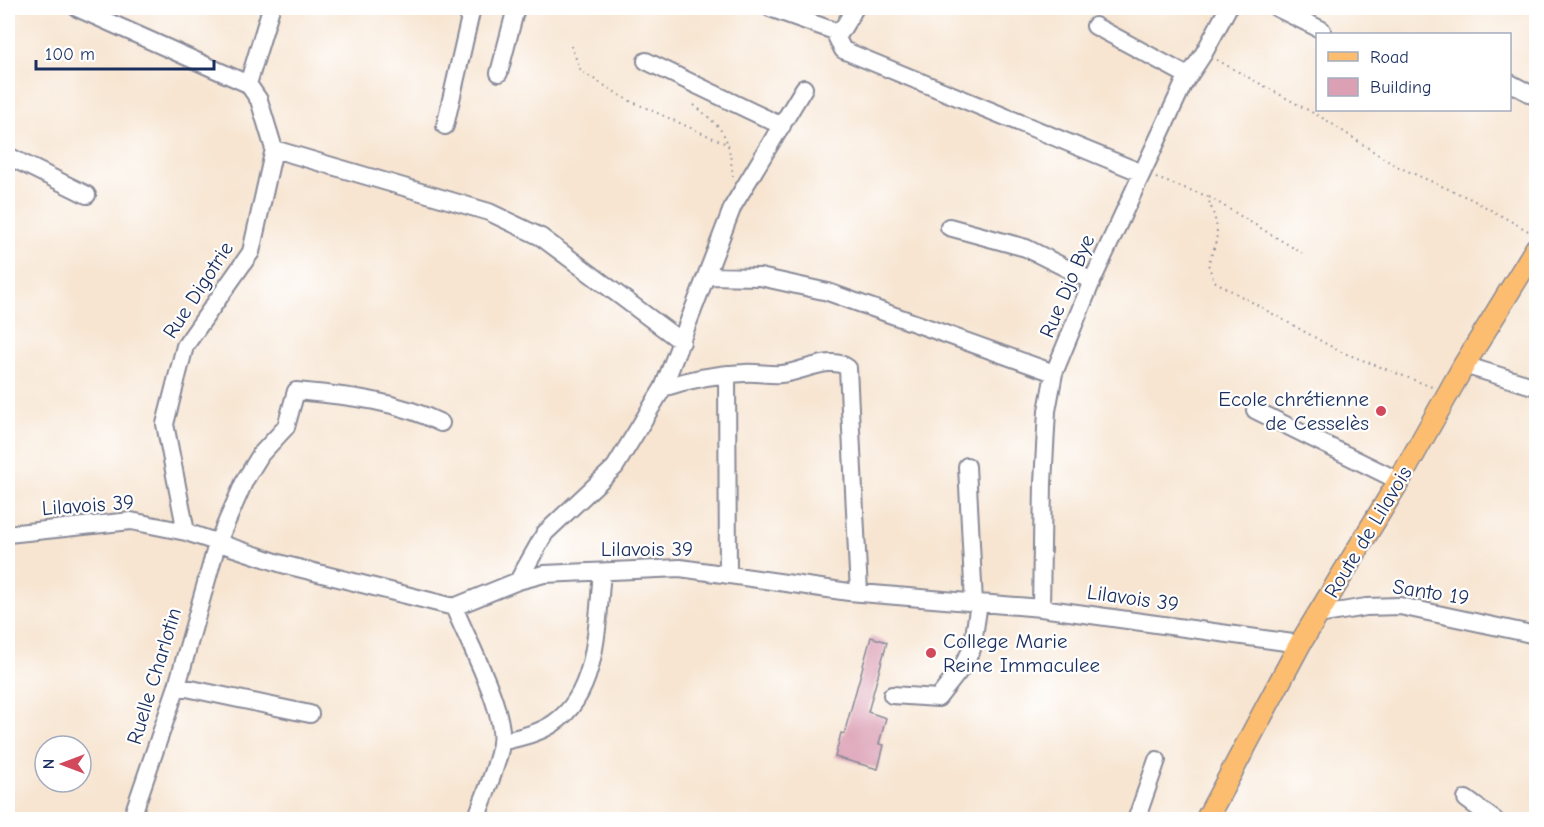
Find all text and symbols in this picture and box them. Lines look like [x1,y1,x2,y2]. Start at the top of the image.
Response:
scale bar [36,33,214,71]
legend [1316,33,1511,111]
text: 100 m [45,44,95,65]
text: Road [1370,47,1409,68]
text: Building [1370,77,1432,98]
street label: Rue Djo Bye [1035,231,1099,341]
street label: Rue Digotrie [158,237,238,343]
place label: Ecole chrétienne de Cesselès [1218,387,1369,435]
marker: Ecole chrétienne de Cesselès [1374,404,1388,418]
street label: Route de Lilavois [1319,462,1417,602]
street label: Lilavois 39 [41,490,135,520]
street label: Lilavois 39 [601,537,693,561]
street label: Santo 19 [1391,574,1471,610]
street label: Lilavois 39 [1086,580,1180,616]
street label: Ruelle Charlotin [122,605,186,747]
place label: College Marie Reine Immaculee [943,629,1100,677]
marker: College Marie Reine Immaculee [924,646,938,660]
north arrow [33,734,93,794]
text: N [40,759,58,769]

